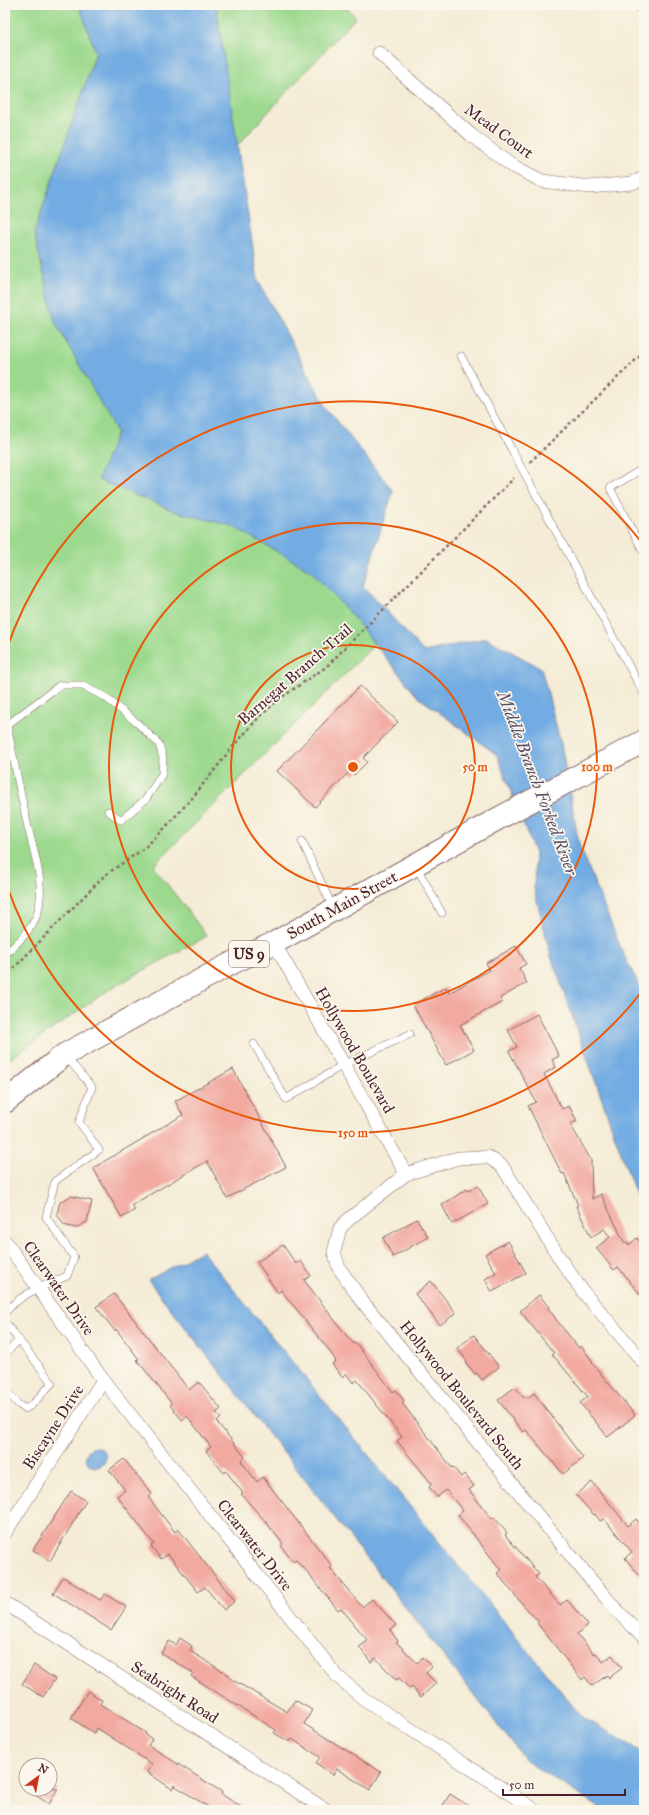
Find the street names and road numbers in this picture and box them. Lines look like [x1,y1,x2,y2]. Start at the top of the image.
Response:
street label: Mead Court [461,100,537,163]
street label: Barnegat Branch Trail [234,619,357,730]
street label: South Main Street [283,867,401,943]
road number: US 9 [229,941,269,967]
street label: Hollywood Boulevard [311,984,399,1116]
street label: Clearwater Drive [19,1237,99,1339]
street label: Hollywood Boulevard South [396,1317,528,1473]
street label: Biscayne Drive [19,1381,88,1473]
street label: Clearwater Drive [213,1496,297,1595]
street label: Seabright Road [127,1657,222,1728]

